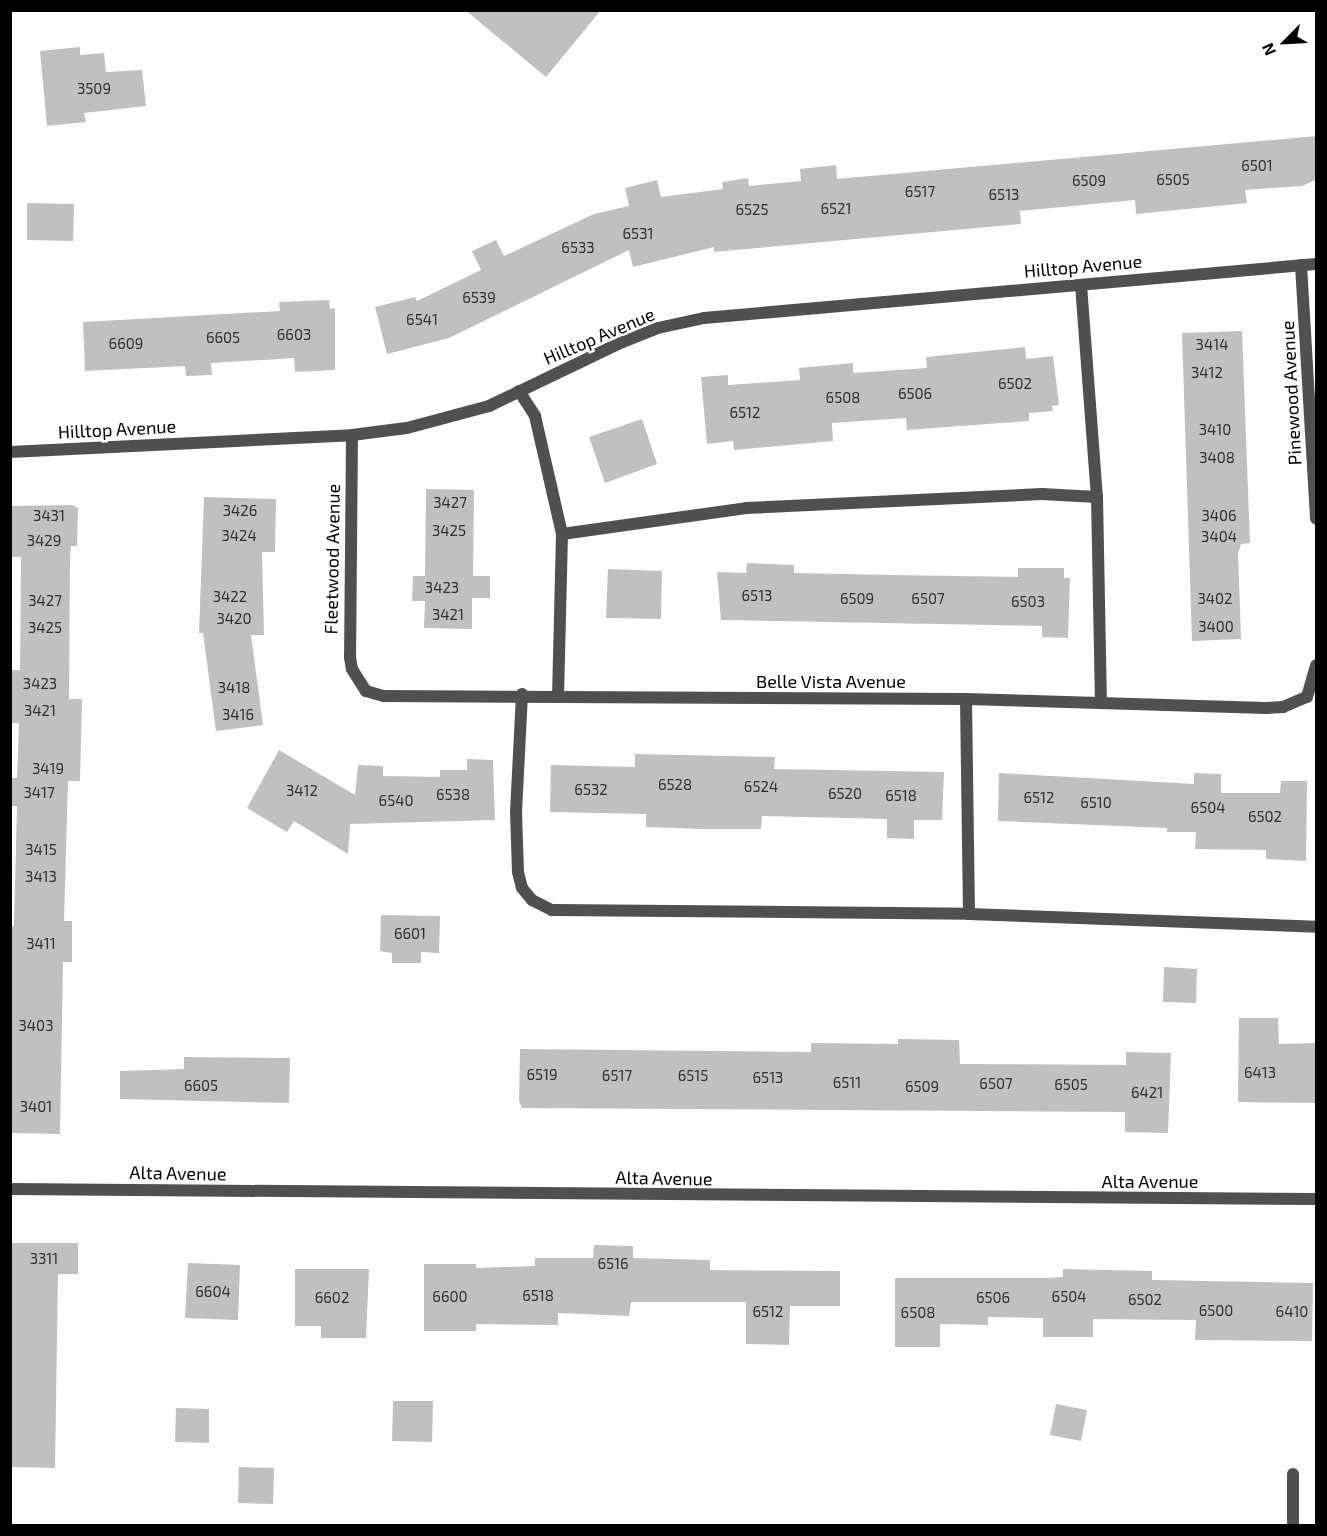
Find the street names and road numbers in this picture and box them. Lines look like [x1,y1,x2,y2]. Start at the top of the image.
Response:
street label: Hilltop Avenue [1023,250,1143,282]
street label: Hilltop Avenue [540,303,658,369]
street label: Pinewood Avenue [1276,320,1306,466]
street label: Hilltop Avenue [57,415,177,443]
street label: Fleetwood Avenue [320,483,344,635]
street label: Belle Vista Avenue [756,670,906,692]
street label: Alta Avenue [129,1161,227,1185]
street label: Alta Avenue [615,1166,713,1190]
street label: Alta Avenue [1101,1170,1199,1192]

